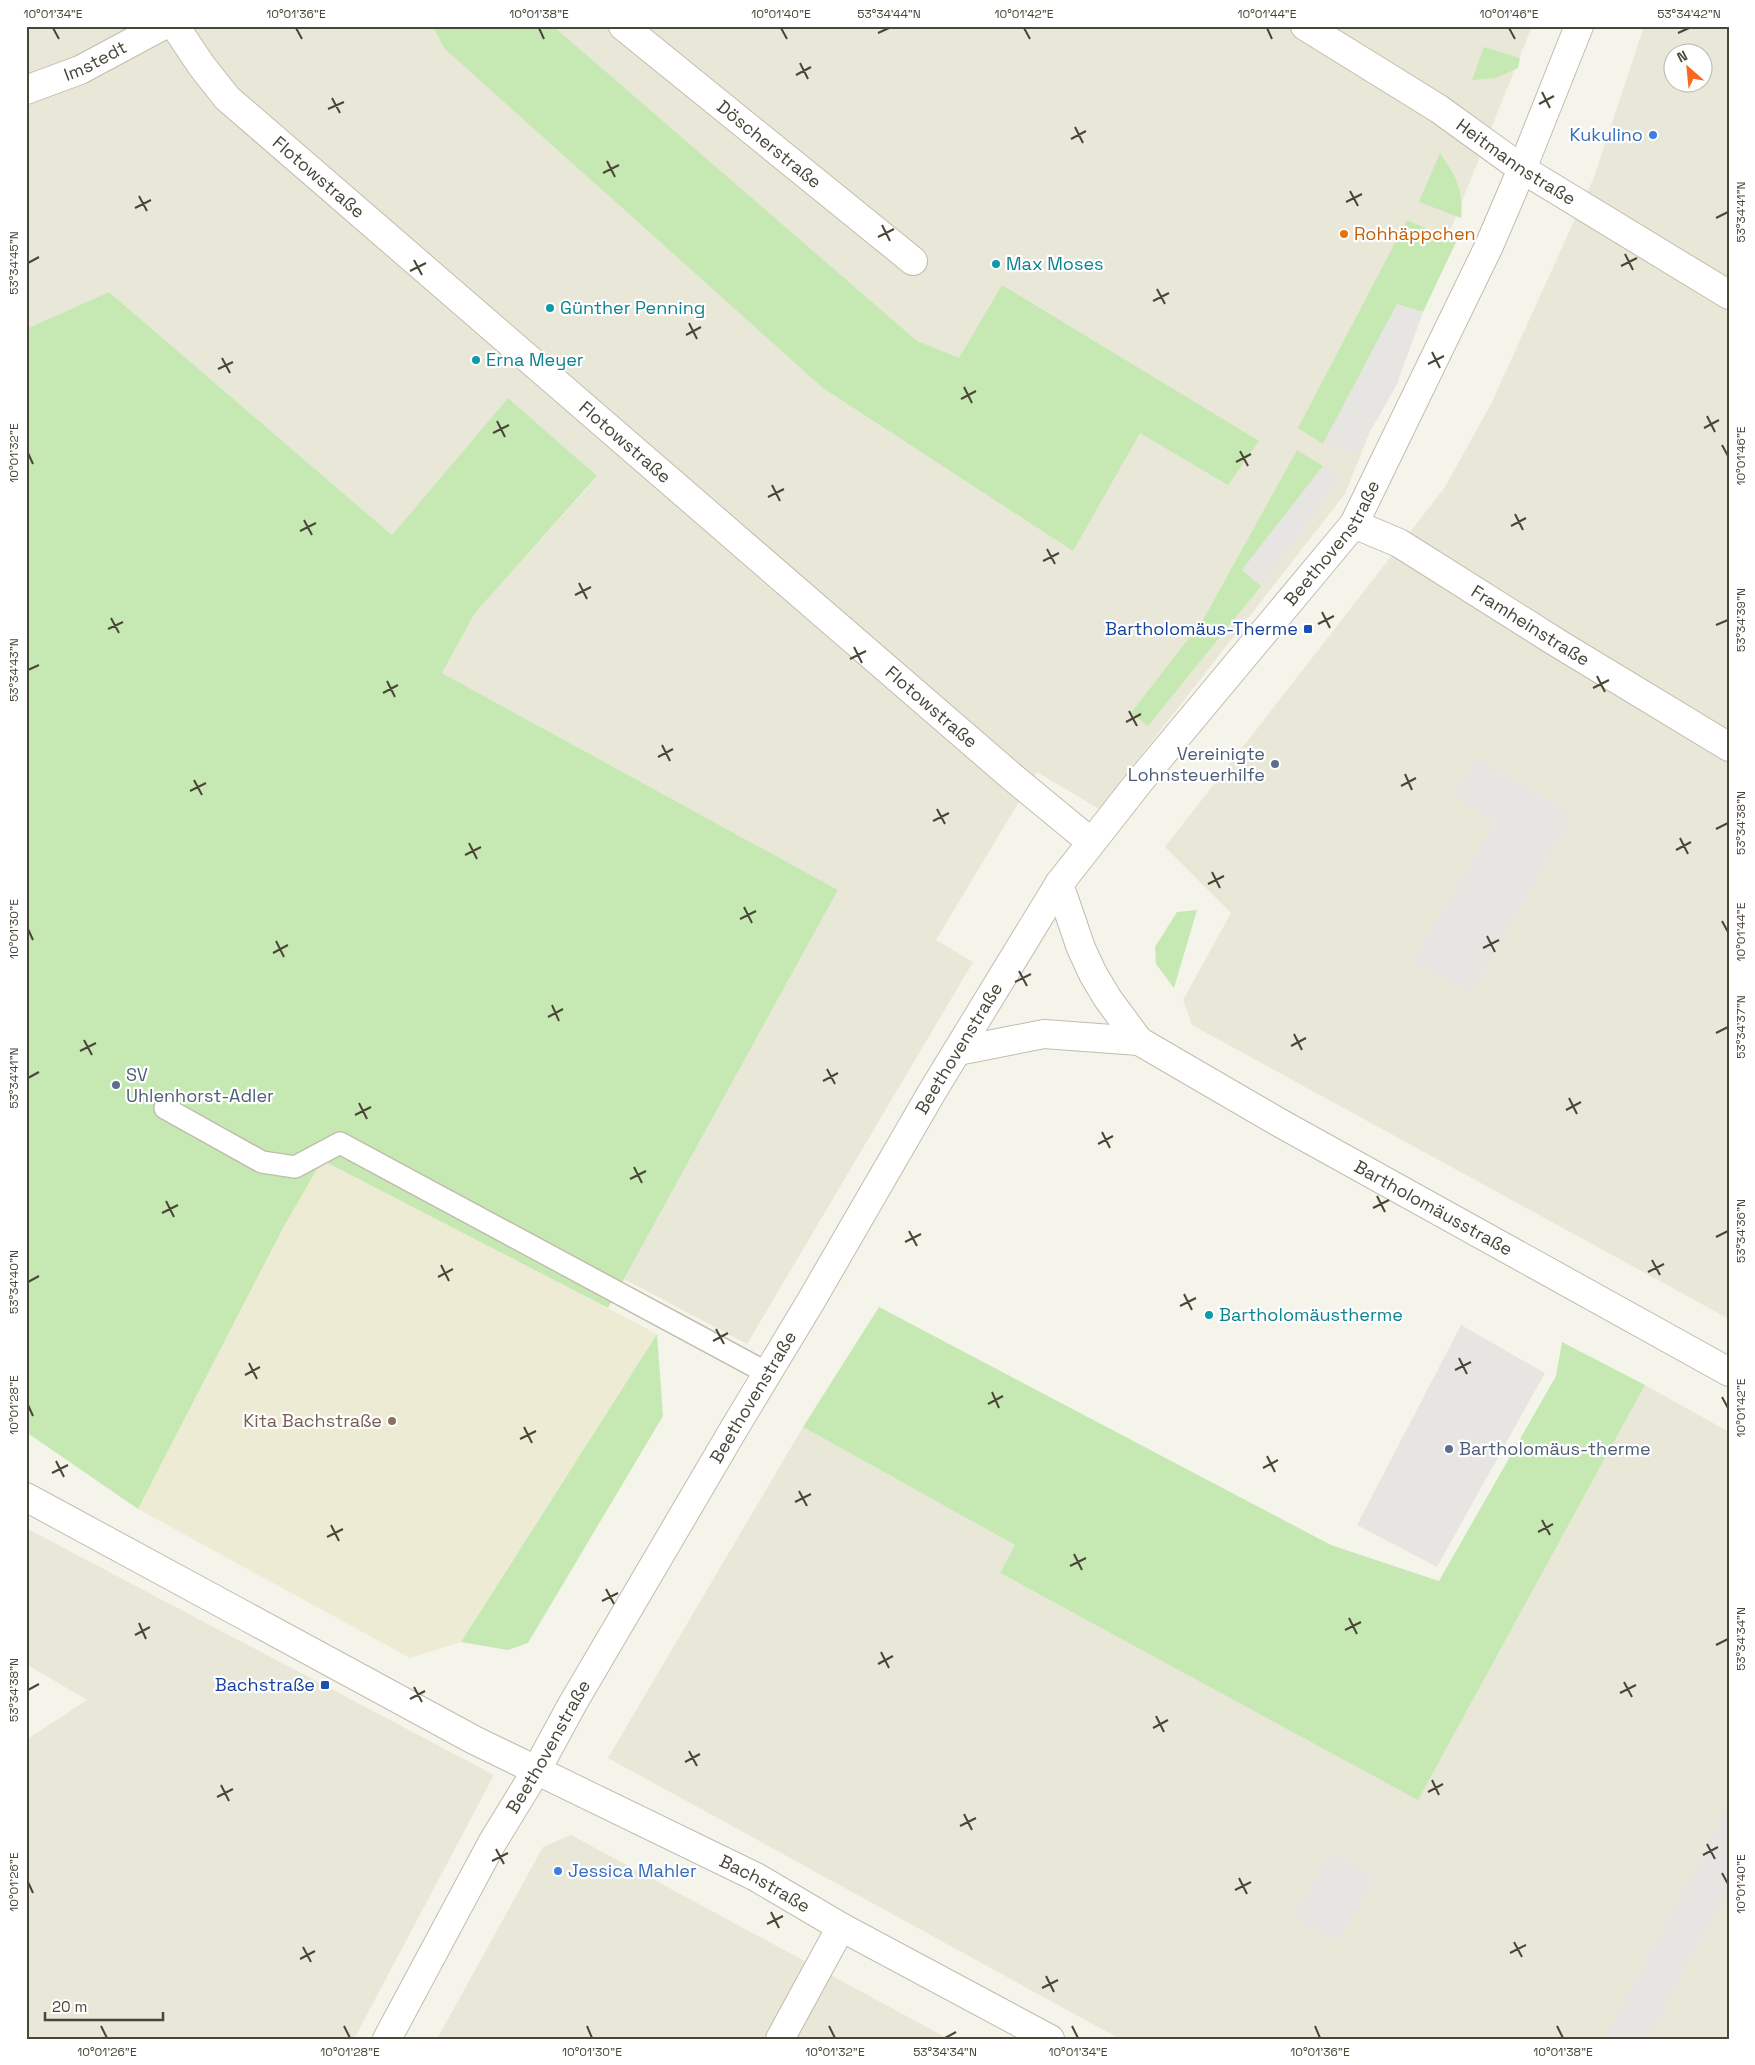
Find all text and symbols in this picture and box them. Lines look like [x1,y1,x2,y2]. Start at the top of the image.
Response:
text: 10°01'34"E [23,6,83,22]
text: 10°01'36"E [266,6,326,22]
text: 10°01'38"E [509,6,569,22]
text: 10°01'40"E [751,6,811,22]
text: 53°34'44"N [857,6,921,22]
text: 10°01'42"E [994,6,1054,22]
text: 10°01'44"E [1238,6,1297,22]
text: 10°01'46"E [1479,6,1539,22]
text: 53°34'42"N [1657,6,1721,22]
street label: Imstedt [60,35,130,86]
north arrow [1662,42,1712,92]
text: N [1674,46,1690,67]
street label: Döscherstraße [712,95,826,193]
street label: Heitmannstraße [1452,113,1580,210]
place label: Kukulino [1570,123,1643,146]
marker: Kukulino [1647,129,1659,141]
street label: Flotowstraße [268,131,370,223]
text: 53°34'41"N [1733,181,1749,243]
place label: Rohhäppchen [1354,222,1476,245]
marker: Rohhäppchen [1338,228,1350,240]
text: 53°34'45"N [6,231,22,295]
place label: Max Moses [1006,252,1104,275]
marker: Max Moses [990,258,1002,270]
place label: Günther Penning [560,296,705,319]
marker: Günther Penning [544,302,556,314]
place label: Erna Meyer [486,348,584,371]
marker: Erna Meyer [470,354,482,366]
street label: Flotowstraße [574,396,676,488]
text: 10°01'32"E [6,423,22,483]
text: 10°01'46"E [1733,426,1749,486]
street label: Beethovenstraße [1279,476,1385,610]
street label: Framheinstraße [1467,579,1594,671]
text: 53°34'39"N [1733,588,1749,652]
place label: Bartholomäus-Therme [1105,617,1298,640]
marker: Bartholomäus-Therme [1302,623,1314,635]
text: 53°34'43"N [6,638,22,702]
street label: Flotowstraße [881,661,982,753]
place label: Vereinigte Lohnsteuerhilfe [1128,742,1265,786]
marker: Vereinigte Lohnsteuerhilfe [1269,758,1281,770]
text: 53°34'38"N [1733,791,1749,855]
text: 10°01'30"E [6,899,22,959]
text: 10°01'44"E [1733,902,1749,961]
street label: Beethovenstraße [910,978,1007,1118]
text: 53°34'37"N [1733,995,1749,1059]
text: 53°34'41"N [6,1047,22,1109]
place label: SV Uhlenhorst-Adler [126,1063,274,1107]
marker: SV Uhlenhorst-Adler [110,1079,122,1091]
street label: Bartholomäusstraße [1350,1154,1517,1261]
text: 53°34'36"N [1733,1199,1749,1263]
text: 53°34'40"N [6,1250,22,1314]
place label: Bartholomäustherme [1219,1303,1403,1326]
marker: Bartholomäustherme [1203,1309,1215,1321]
street label: Beethovenstraße [704,1327,801,1467]
text: 10°01'28"E [6,1375,22,1435]
text: 10°01'42"E [1733,1378,1749,1438]
place label: Kita Bachstraße [243,1409,382,1432]
marker: Kita Bachstraße [386,1415,398,1427]
place label: Bartholomäus-therme [1459,1437,1651,1460]
marker: Bartholomäus-therme [1443,1443,1455,1455]
text: 53°34'34"N [1733,1607,1749,1671]
text: 53°34'38"N [6,1658,22,1722]
place label: Bachstraße [215,1673,315,1696]
street label: Beethovenstraße [501,1675,595,1818]
marker: Bachstraße [319,1679,331,1691]
street label: Bachstraße [716,1849,815,1917]
text: 10°01'26"E [6,1852,22,1912]
text: 10°01'40"E [1733,1854,1749,1914]
place label: Jessica Mahler [568,1859,697,1882]
marker: Jessica Mahler [552,1865,564,1877]
scale bar [45,1990,162,2022]
text: 20 m [52,1997,87,2016]
text: 10°01'26"E [77,2044,137,2060]
text: 10°01'28"E [320,2044,380,2060]
text: 10°01'30"E [562,2044,622,2060]
text: 10°01'32"E [805,2044,865,2060]
text: 53°34'34"N [913,2044,977,2060]
text: 10°01'34"E [1048,2044,1108,2060]
text: 10°01'36"E [1290,2044,1350,2060]
text: 10°01'38"E [1533,2044,1593,2060]

